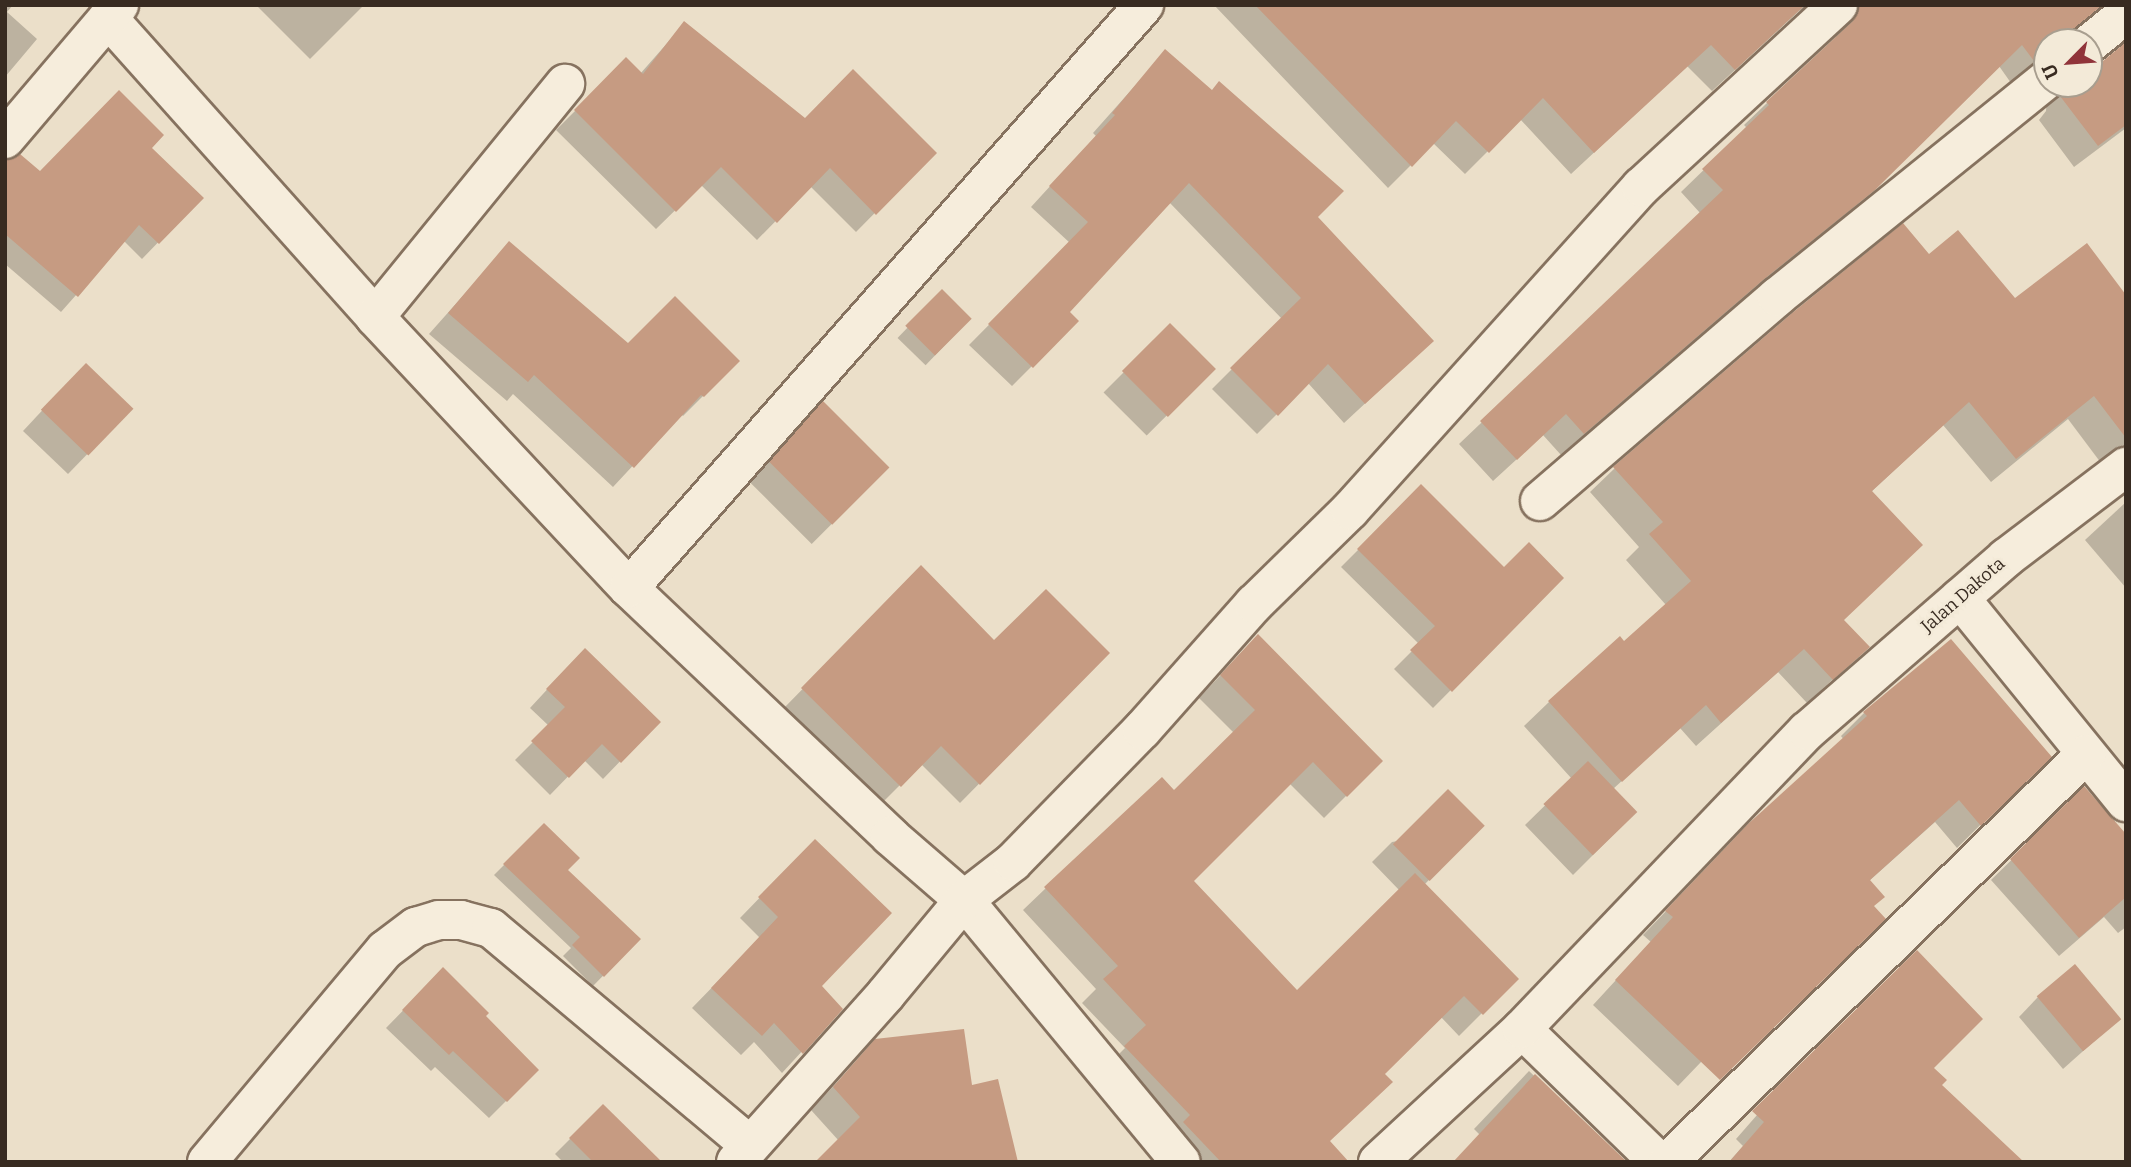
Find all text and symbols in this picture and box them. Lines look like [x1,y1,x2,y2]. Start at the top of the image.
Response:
north arrow [2033,28,2103,98]
text: U [2037,60,2064,83]
street label: Jalan Dakota [1917,553,2009,637]

